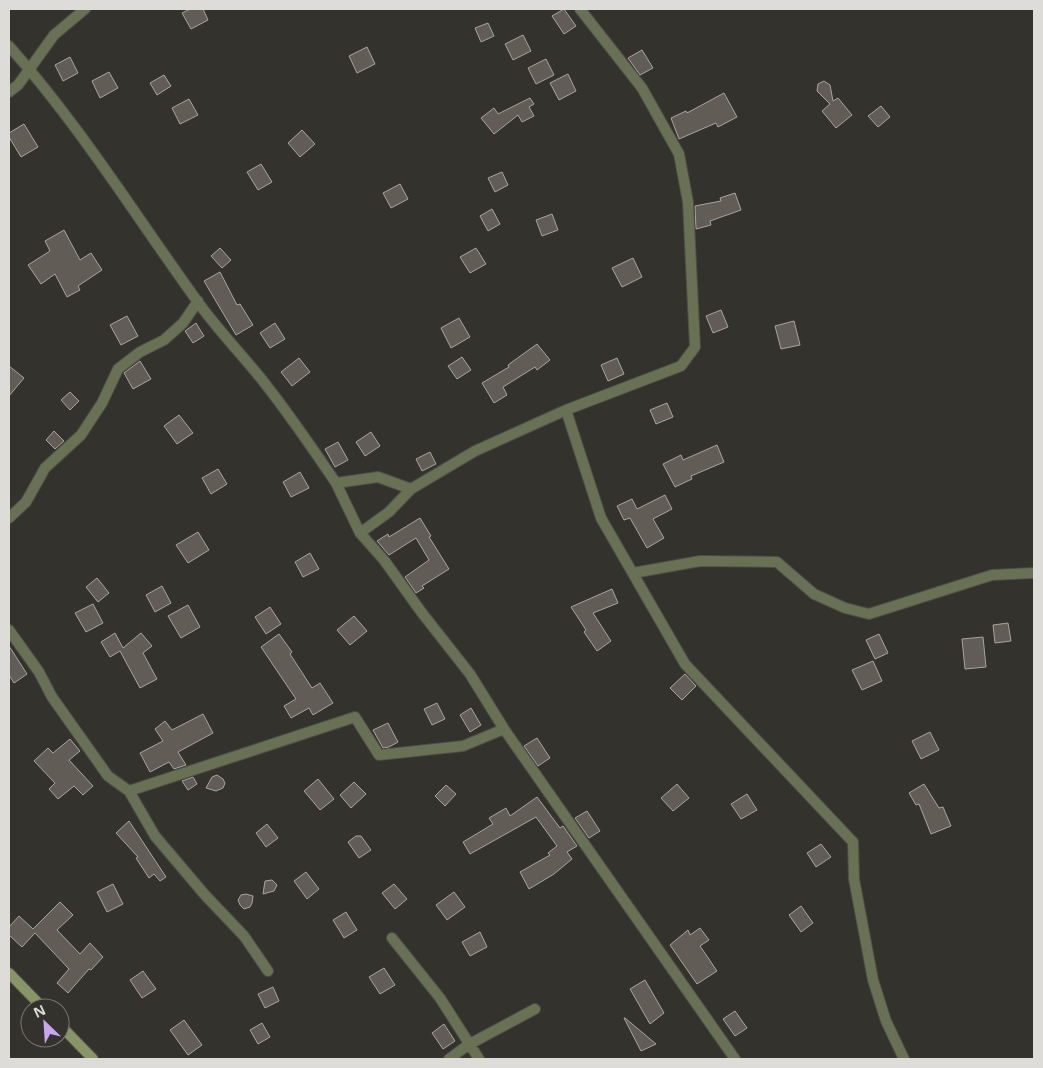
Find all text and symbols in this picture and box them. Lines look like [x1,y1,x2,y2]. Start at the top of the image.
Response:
north arrow [20,998,70,1048]
text: N [30,1000,48,1022]

